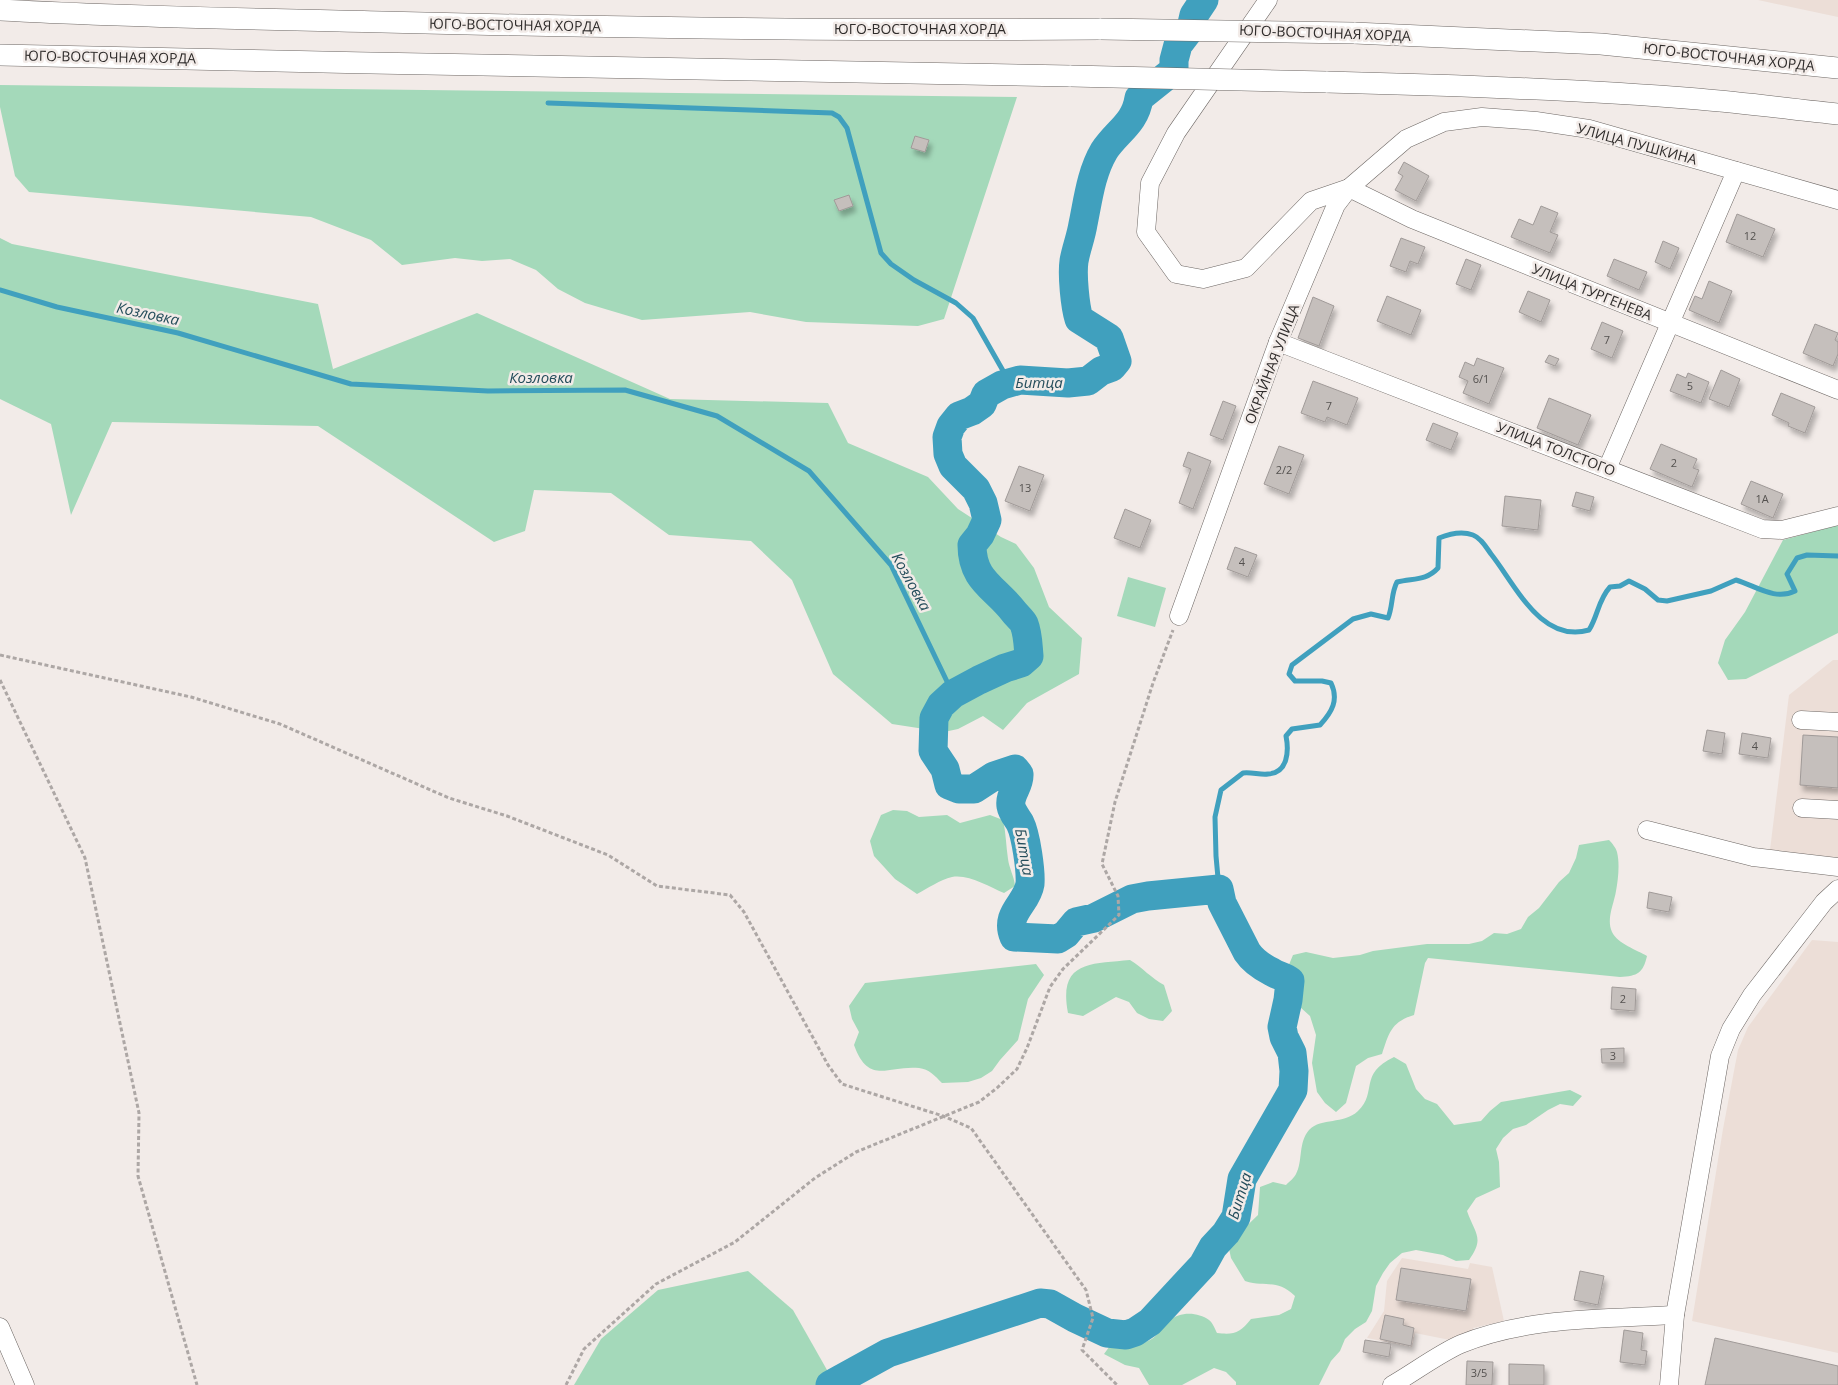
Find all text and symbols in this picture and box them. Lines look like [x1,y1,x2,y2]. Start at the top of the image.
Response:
street label: ЮГО-ВОСТОЧНАЯ ХОРДА [429,14,601,36]
street label: ЮГО-ВОСТОЧНАЯ ХОРДА [834,19,1006,38]
street label: ЮГО-ВОСТОЧНАЯ ХОРДА [1239,20,1411,45]
street label: ЮГО-ВОСТОЧНАЯ ХОРДА [1643,38,1816,75]
street label: ЮГО-ВОСТОЧНАЯ ХОРДА [24,46,196,68]
street label: УЛИЦА ПУШКИНА [1575,118,1699,169]
house number: 12 [1744,228,1756,243]
street label: УЛИЦА ТУРГЕНЕВА [1529,259,1655,324]
water label: Козловка [115,297,182,330]
street label: ОКРАЙНАЯ УЛИЦА [1240,301,1303,427]
house number: 7 [1604,332,1610,347]
water label: Козловка [509,367,573,387]
house number: 6/1 [1473,371,1489,386]
water label: Битца [1015,372,1063,392]
house number: 5 [1687,378,1693,393]
house number: 7 [1326,398,1332,413]
street label: УЛИЦА ТОЛСТОГО [1494,417,1618,480]
house number: 2 [1671,455,1677,470]
house number: 2/2 [1276,462,1292,477]
house number: 13 [1019,480,1031,495]
house number: 1А [1755,491,1769,506]
water label: Козловка [888,549,936,615]
house number: 4 [1239,554,1246,569]
house number: 4 [1752,738,1759,753]
water label: Битца [1011,827,1039,878]
house number: 2 [1620,991,1626,1006]
house number: 3 [1610,1048,1616,1063]
water label: Битца [1223,1170,1256,1221]
house number: 3/5 [1471,1365,1487,1380]

